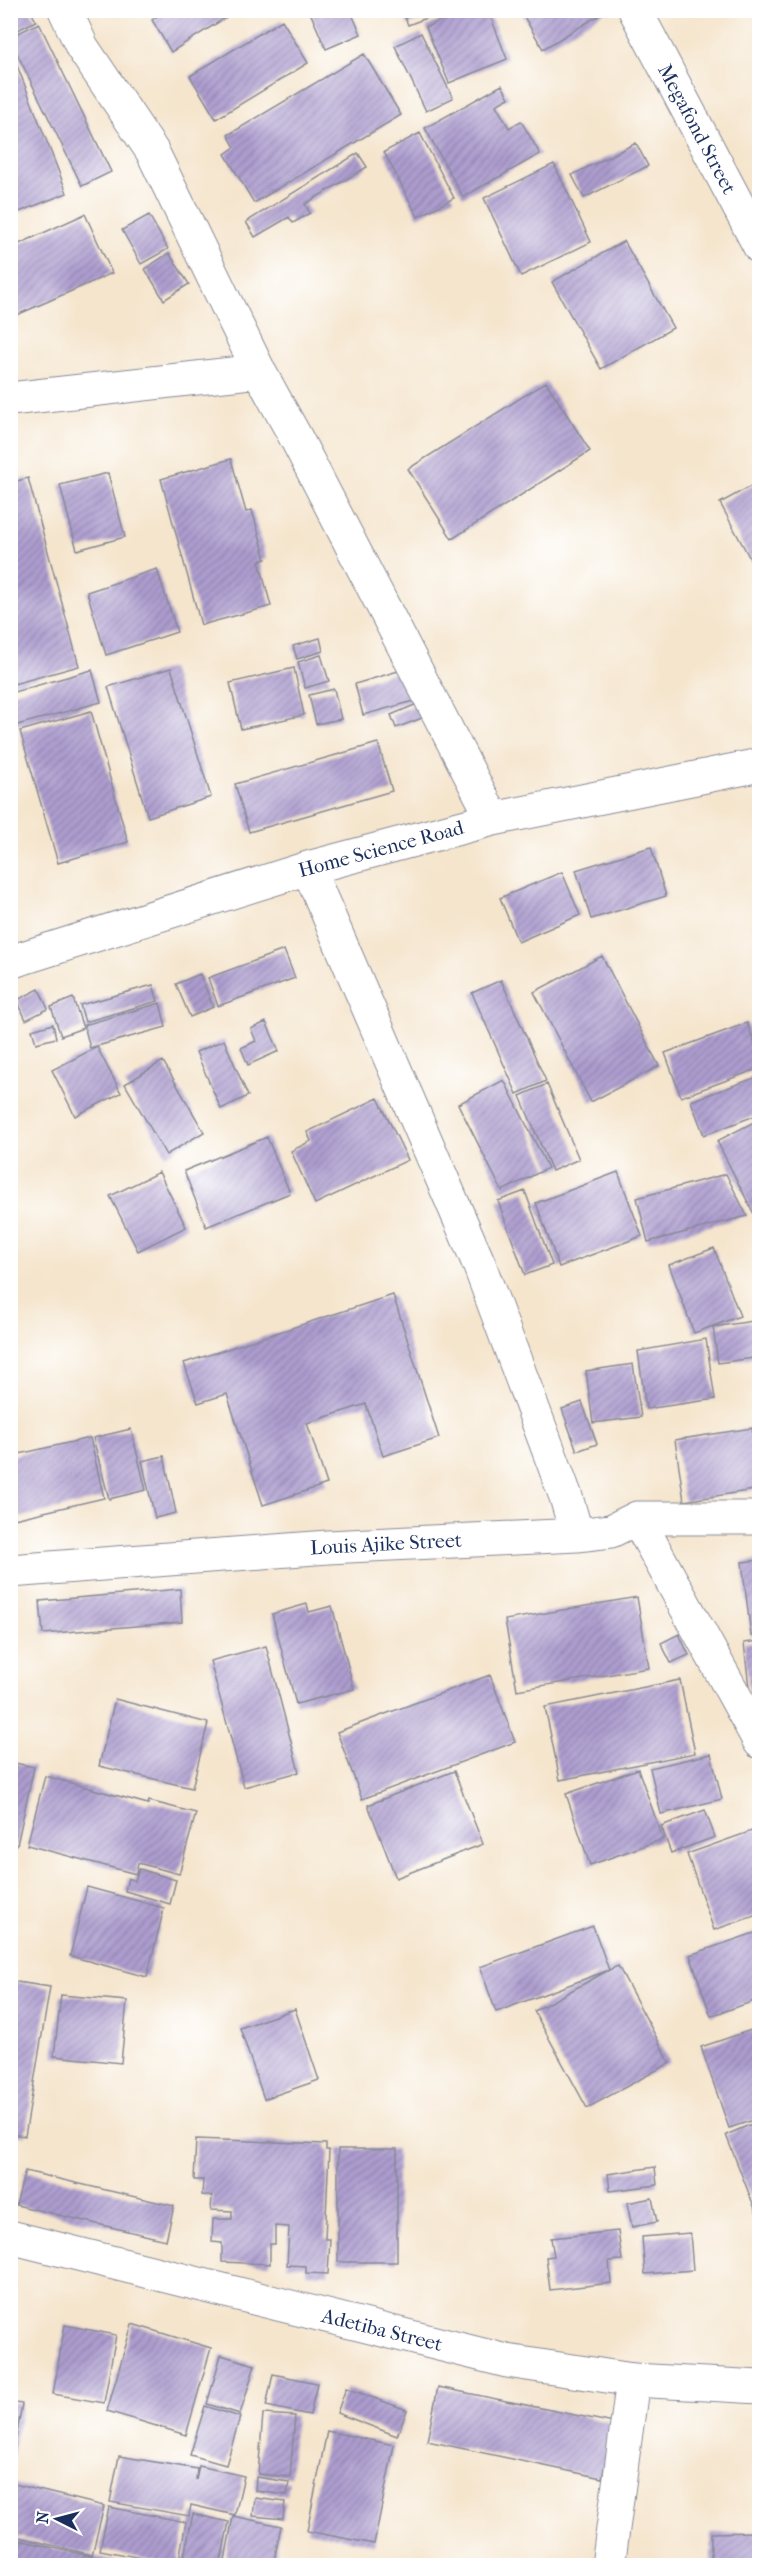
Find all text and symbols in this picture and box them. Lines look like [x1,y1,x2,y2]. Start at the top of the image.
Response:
street label: Megafond Street [653,60,741,198]
street label: Home Science Road [296,816,467,882]
street label: Louis Ajike Street [310,1529,462,1559]
street label: Adetiba Street [318,2304,445,2356]
north arrow [27,2489,87,2549]
text: N [32,2510,53,2525]

